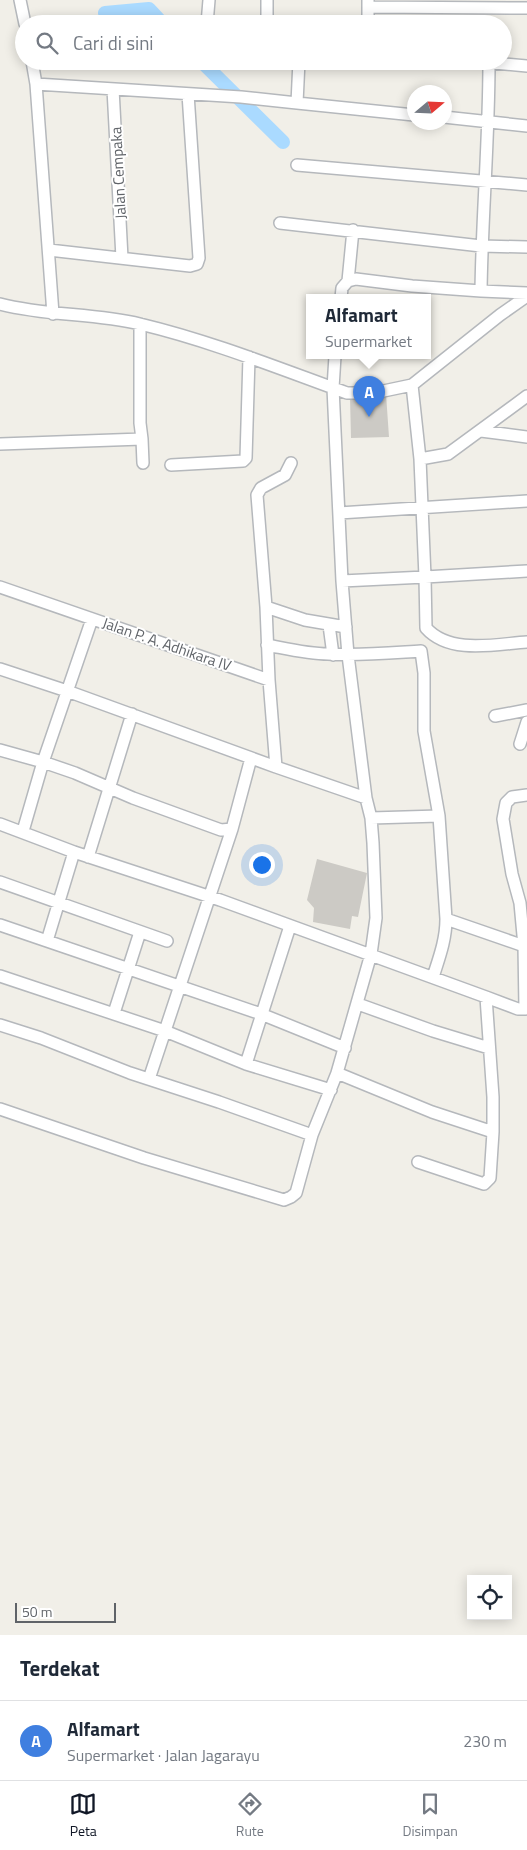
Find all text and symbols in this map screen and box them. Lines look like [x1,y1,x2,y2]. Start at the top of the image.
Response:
search box [15,15,512,70]
text: Cari di sini [73,28,154,57]
icon: search [33,29,61,57]
north arrow [407,85,452,130]
street label: Jalan Cempaka [104,126,132,220]
popup [306,294,431,359]
text: Alfamart [325,300,398,329]
text: Supermarket [325,329,412,353]
pin: A [353,376,385,417]
street label: Jalan P. A. Adhikara IV [99,611,235,677]
your location [249,852,275,878]
map controls [467,1575,512,1620]
button: locate [467,1575,512,1620]
scale bar [15,1600,116,1623]
text: 50 m [22,1601,52,1622]
text: Terdekat [20,1652,100,1684]
text: Alfamart [67,1714,140,1743]
text: A [31,1729,41,1753]
text: 230 m [463,1729,507,1753]
text: Supermarket · Jalan Jagarayu [67,1743,260,1767]
tab: Peta [69,1790,97,1841]
tab: Rute [236,1790,264,1841]
tab: Disimpan [402,1790,458,1841]

